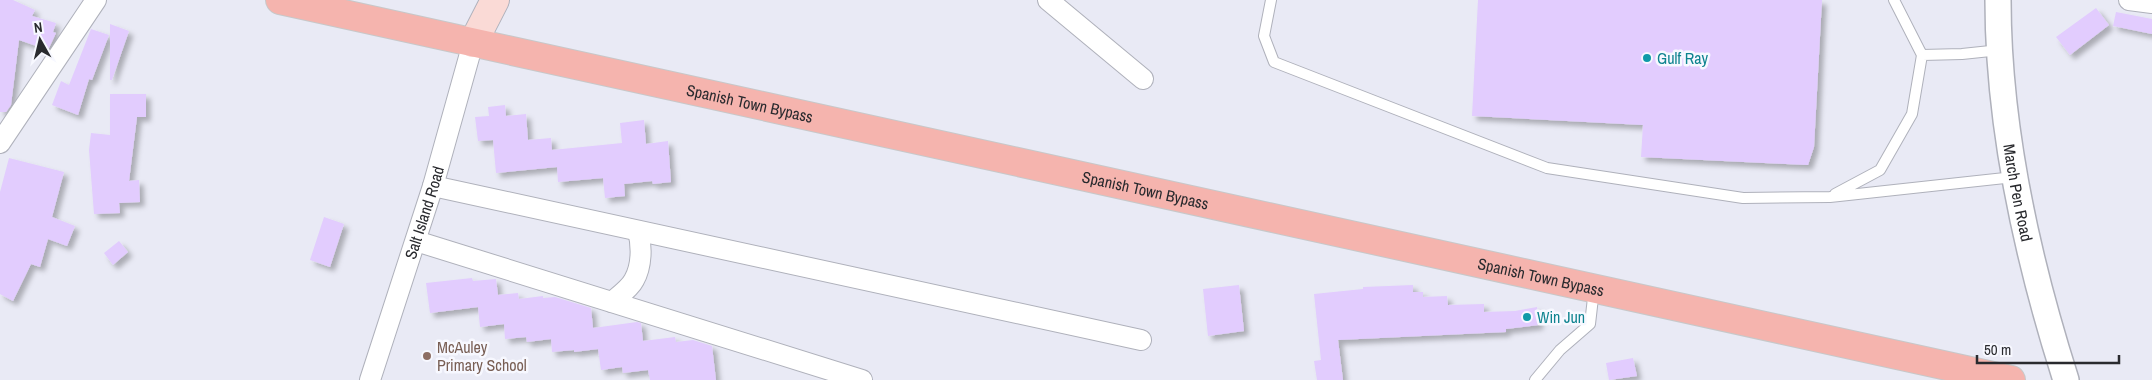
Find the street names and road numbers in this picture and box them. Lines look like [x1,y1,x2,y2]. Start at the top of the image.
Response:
street label: Spanish Town Bypass [684,79,815,128]
street label: March Pen Road [1998,143,2038,243]
street label: Salt Island Road [399,164,449,262]
street label: Spanish Town Bypass [1080,165,1211,215]
street label: Spanish Town Bypass [1476,252,1606,301]

